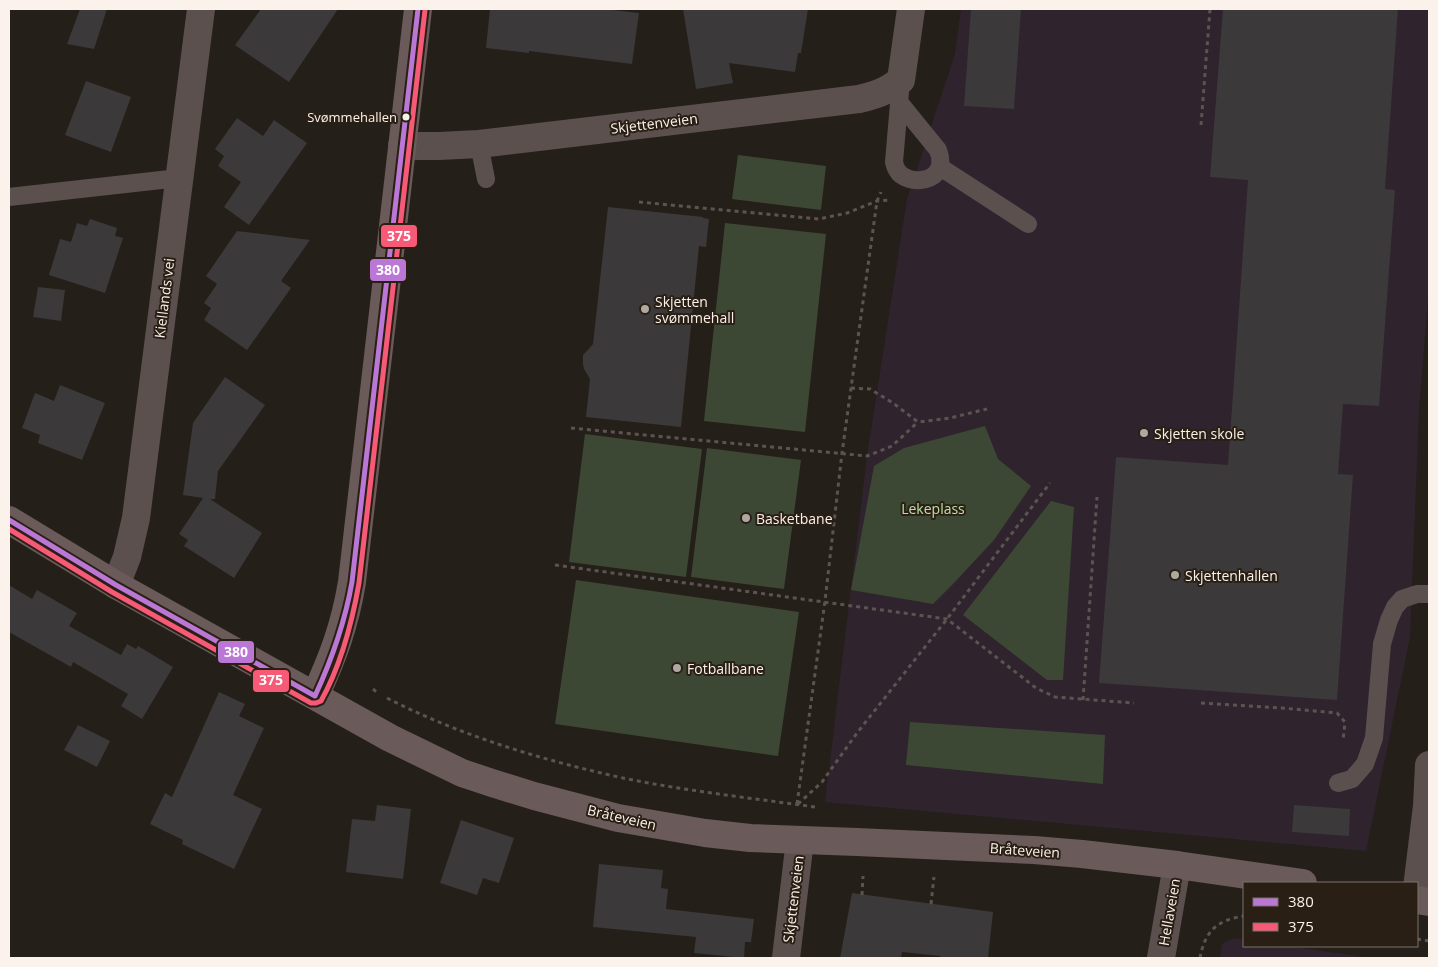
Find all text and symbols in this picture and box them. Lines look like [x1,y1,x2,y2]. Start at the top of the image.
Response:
place label: Svømmehallen [307,108,397,126]
street label: Skjettenveien [609,108,699,138]
marker: Svømmehallen [401,112,411,122]
line badge: 375 [380,224,418,248]
text: 375 [387,226,411,245]
street label: Kiellands vei [150,257,178,339]
line badge: 380 [369,258,407,282]
text: 380 [376,260,400,279]
place label: Skjetten svømmehall [655,292,734,327]
marker: Skjetten svømmehall [639,303,651,315]
place label: Skjetten skole [1154,424,1244,443]
marker: Skjetten skole [1138,427,1150,439]
park label: Lekeplass [901,499,965,518]
place label: Basketbane [756,509,833,528]
marker: Basketbane [740,512,752,524]
place label: Skjettenhallen [1185,566,1278,585]
marker: Skjettenhallen [1169,569,1181,581]
line badge: 380 [217,640,255,664]
text: 380 [224,642,248,661]
place label: Fotballbane [687,659,764,678]
marker: Fotballbane [671,662,683,674]
line badge: 375 [252,669,290,693]
text: 375 [259,670,283,689]
street label: Bråteveien [586,800,658,834]
street label: Bråteveien [989,838,1061,862]
street label: Skjettenveien [778,854,808,944]
street label: Hellaveien [1154,877,1184,947]
legend [1243,882,1418,947]
text: 380 [1288,891,1314,911]
text: 375 [1288,916,1314,936]

